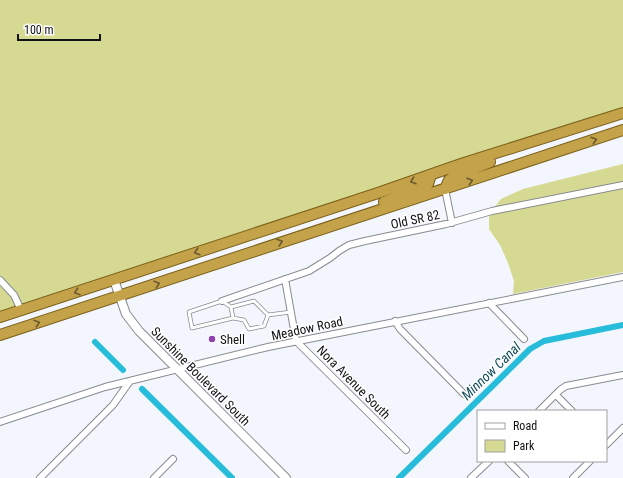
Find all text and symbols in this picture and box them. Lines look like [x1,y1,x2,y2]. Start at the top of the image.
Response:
scale bar [18,16,100,42]
text: 100 m [24,23,54,37]
one-way arrow [590,136,597,145]
one-way arrow [410,176,417,185]
one-way arrow [467,177,474,185]
street label: Old SR 82 [389,207,441,232]
one-way arrow [277,238,284,247]
one-way arrow [194,247,201,256]
one-way arrow [153,280,160,288]
one-way arrow [74,287,81,296]
street label: Meadow Road [270,314,344,343]
one-way arrow [33,319,40,328]
street label: Sunshine Boulevard South [148,324,253,429]
place label: Shell [220,332,245,347]
marker: Shell [207,334,217,344]
water label: Minnow Canal [458,338,524,403]
street label: Nora Avenue South [314,343,393,422]
legend [477,410,607,462]
text: Road [513,419,537,433]
text: Park [513,439,535,453]

